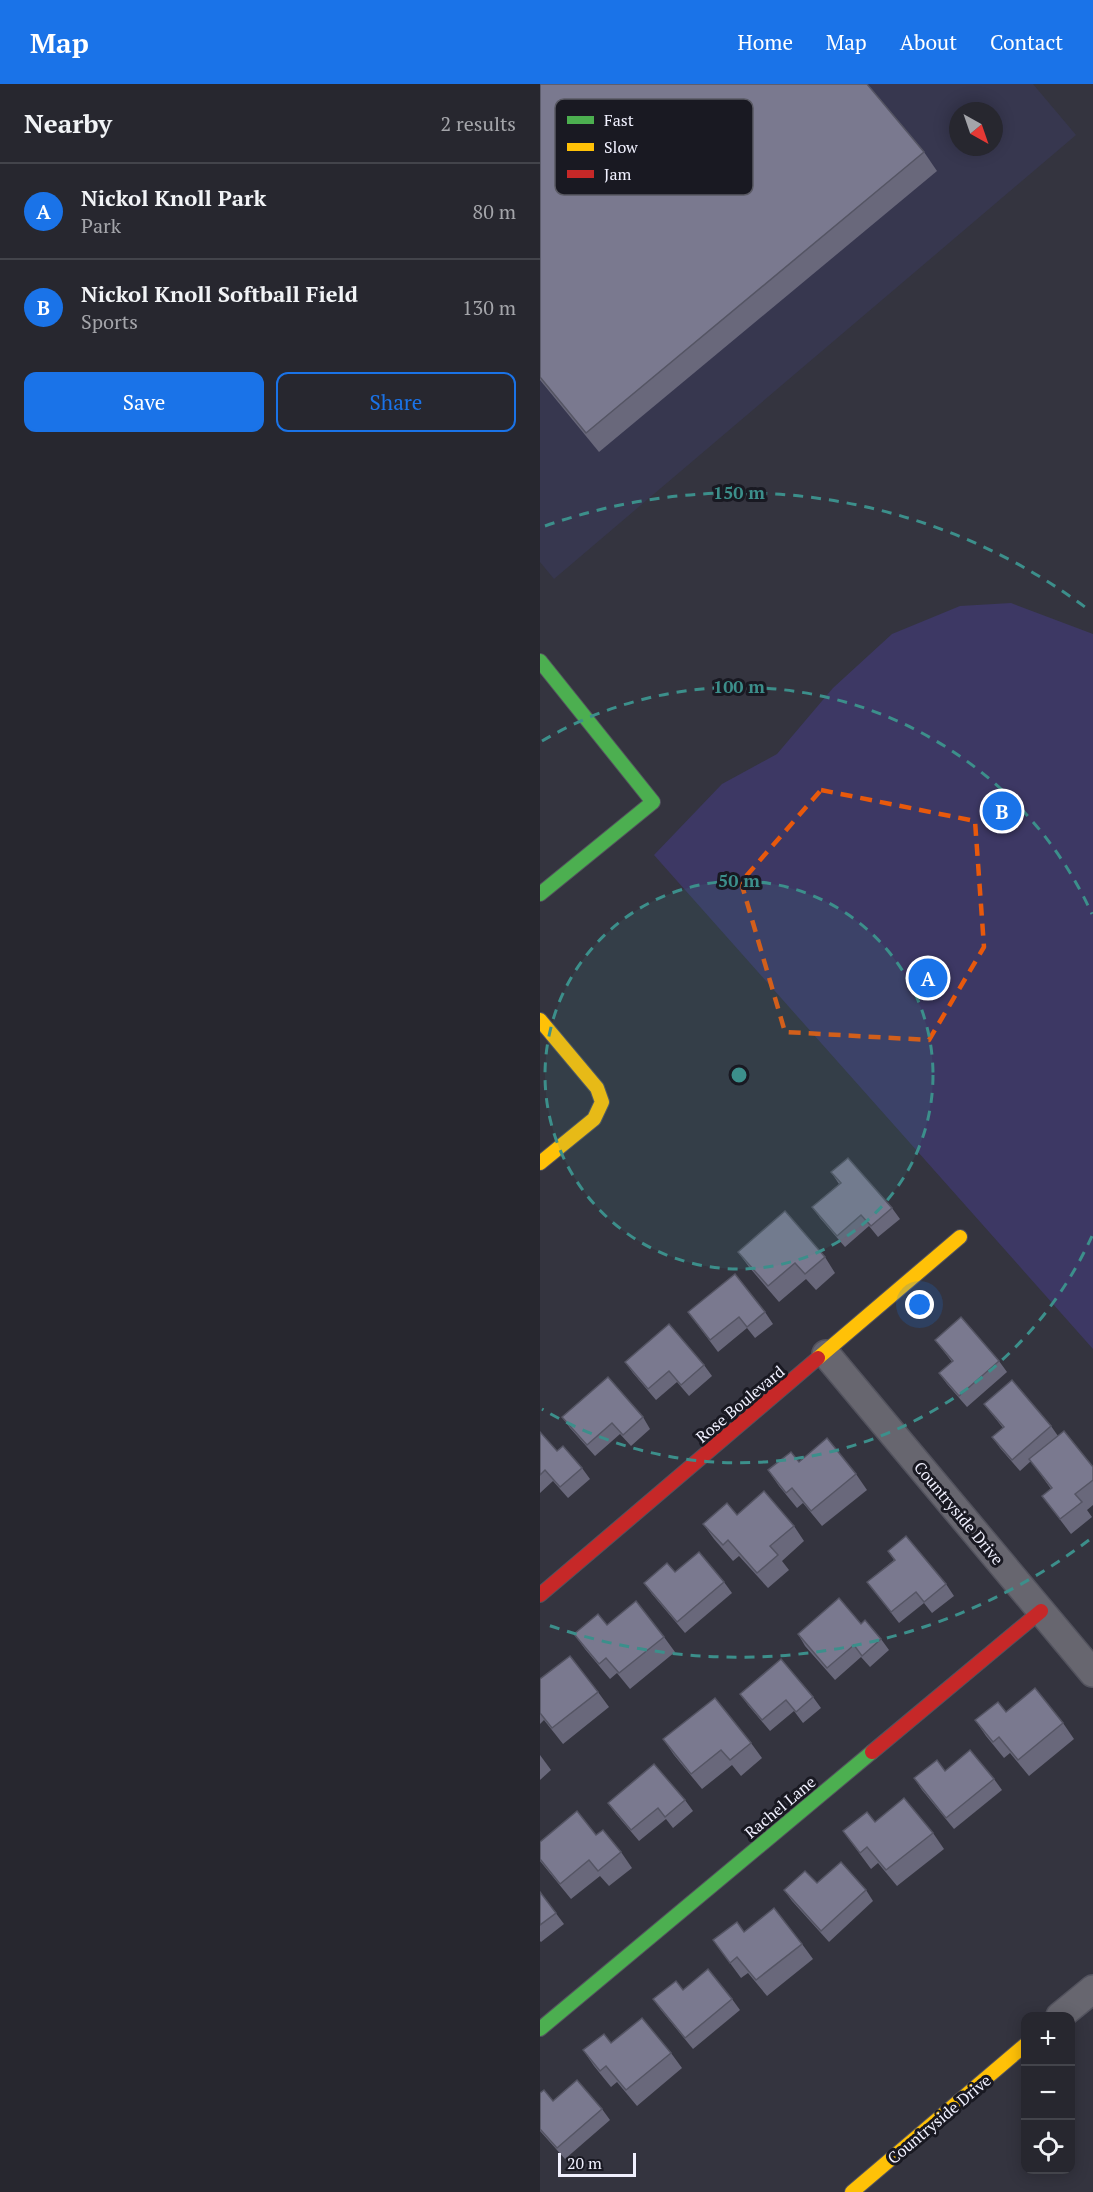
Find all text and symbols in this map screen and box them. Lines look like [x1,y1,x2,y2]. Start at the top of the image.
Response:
text: Map [30,24,89,61]
text: Home [737,28,793,56]
text: Map [826,28,867,56]
text: About [900,28,957,56]
text: Contact [990,28,1063,56]
legend [555,99,753,195]
north arrow [949,102,1003,156]
text: Nearby [24,106,112,140]
text: Fast [604,109,634,131]
text: 2 results [441,110,516,137]
text: Slow [604,136,638,158]
text: Jam [604,163,632,185]
text: Nickol Knoll Park [81,183,266,212]
text: A [36,198,51,225]
text: 80 m [473,198,516,225]
text: Park [81,212,121,239]
text: Nickol Knoll Softball Field [81,279,358,308]
text: B [37,294,50,321]
text: 130 m [462,294,516,321]
text: Sports [81,308,138,335]
button: Save [24,372,264,432]
button: Share [276,372,516,432]
text: 150 m [713,480,765,504]
text: 100 m [713,674,765,698]
pin: B [982,788,1022,834]
text: 50 m [718,868,760,892]
pin: A [908,956,948,1000]
centre of rings [729,1065,749,1085]
your location [905,1290,934,1319]
street label: Rose Boulevard [691,1360,789,1448]
street label: Countryside Drive [909,1457,1009,1569]
street label: Rachel Lane [740,1771,820,1843]
map controls [1021,2012,1075,2174]
button: + [1021,2012,1075,2066]
button: − [1021,2066,1075,2120]
street label: Countryside Drive [883,2069,995,2169]
button: locate [1021,2120,1075,2174]
scale bar [558,2150,636,2178]
text: 20 m [567,2152,602,2174]

